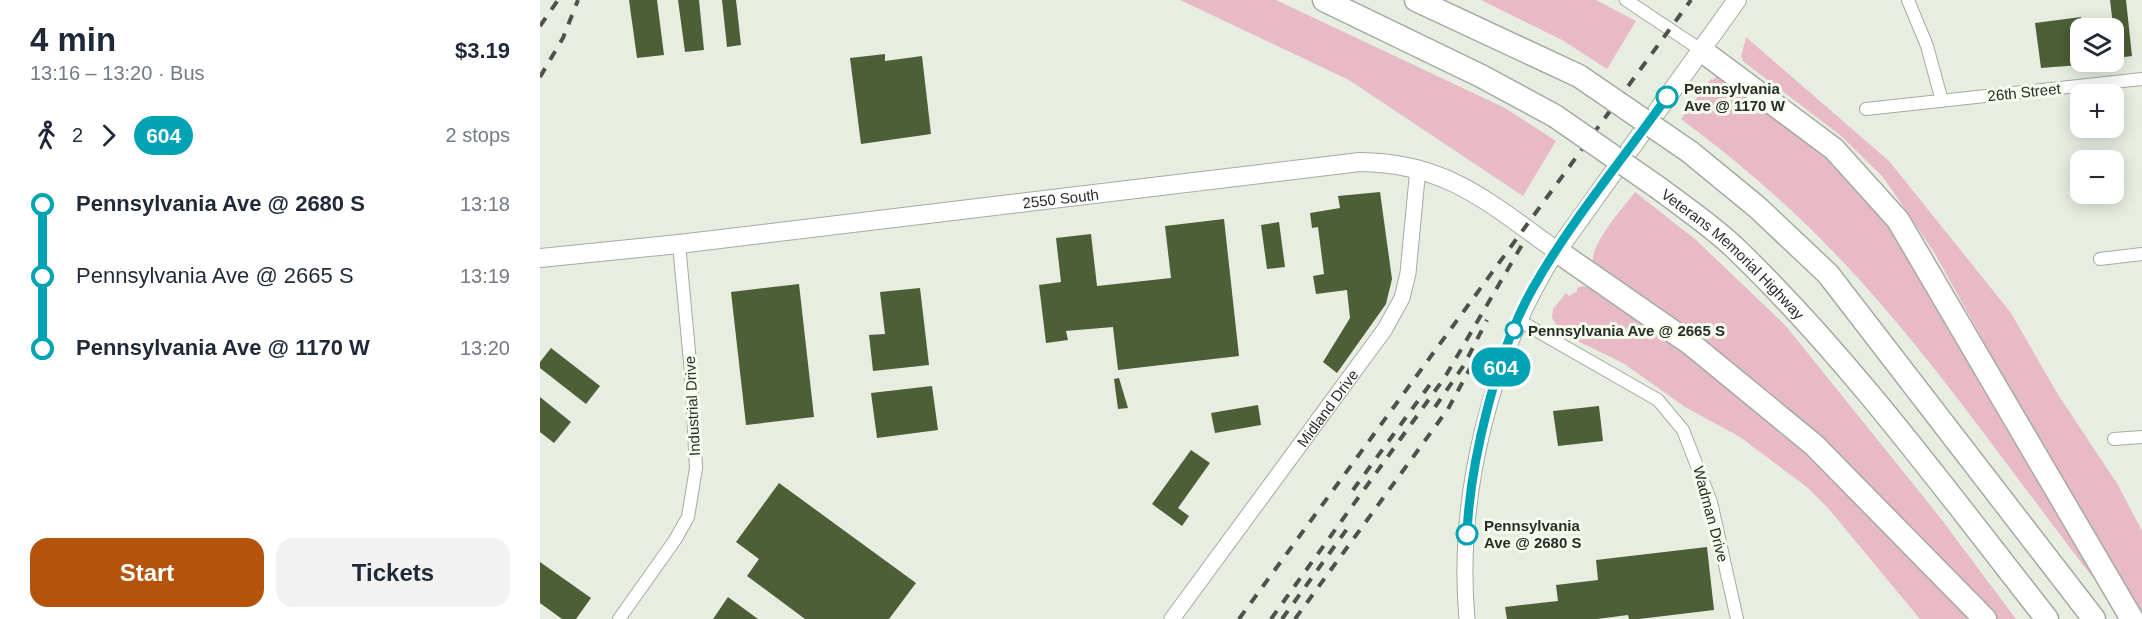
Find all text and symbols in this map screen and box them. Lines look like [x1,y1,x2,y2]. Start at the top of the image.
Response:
map controls [2070,18,2124,204]
button: layers [2070,18,2124,72]
text: 4 min [30,21,116,58]
text: $3.19 [455,38,510,63]
text: 13:16 – 13:20 · Bus [30,62,205,84]
place label: Pennsylvania Ave @ 1170 W [1684,80,1786,114]
street label: 26th Street [1987,80,2062,104]
button: + [2070,84,2124,138]
marker: Pennsylvania Ave @ 1170 W [1656,86,1678,108]
icon: walk [30,119,63,152]
icon: forward [92,119,125,152]
text: 2 [72,124,83,146]
text: 604 [146,124,181,147]
text: 2 stops [446,124,510,146]
button: − [2070,150,2124,204]
street label: 2550 South [1021,185,1100,211]
street label: Veterans Memorial Highway [1659,185,1808,323]
text: Pennsylvania Ave @ 2680 S [76,191,365,216]
text: 13:18 [460,193,510,215]
text: Pennsylvania Ave @ 2665 S [76,263,354,288]
text: 13:19 [460,265,510,287]
marker: Pennsylvania Ave @ 2665 S [1505,321,1523,339]
place label: Pennsylvania Ave @ 2665 S [1528,322,1725,339]
text: Pennsylvania Ave @ 1170 W [76,335,370,360]
text: 13:20 [460,337,510,359]
line badge: 604 [1466,348,1536,386]
street label: Industrial Drive [681,356,703,456]
text: 604 [1483,356,1519,379]
street label: Midland Drive [1293,366,1361,450]
street label: Wadman Drive [1690,464,1732,564]
place label: Pennsylvania Ave @ 2680 S [1484,517,1581,551]
marker: Pennsylvania Ave @ 2680 S [1456,523,1478,545]
button: Start [30,538,264,607]
button: Tickets [276,538,510,607]

